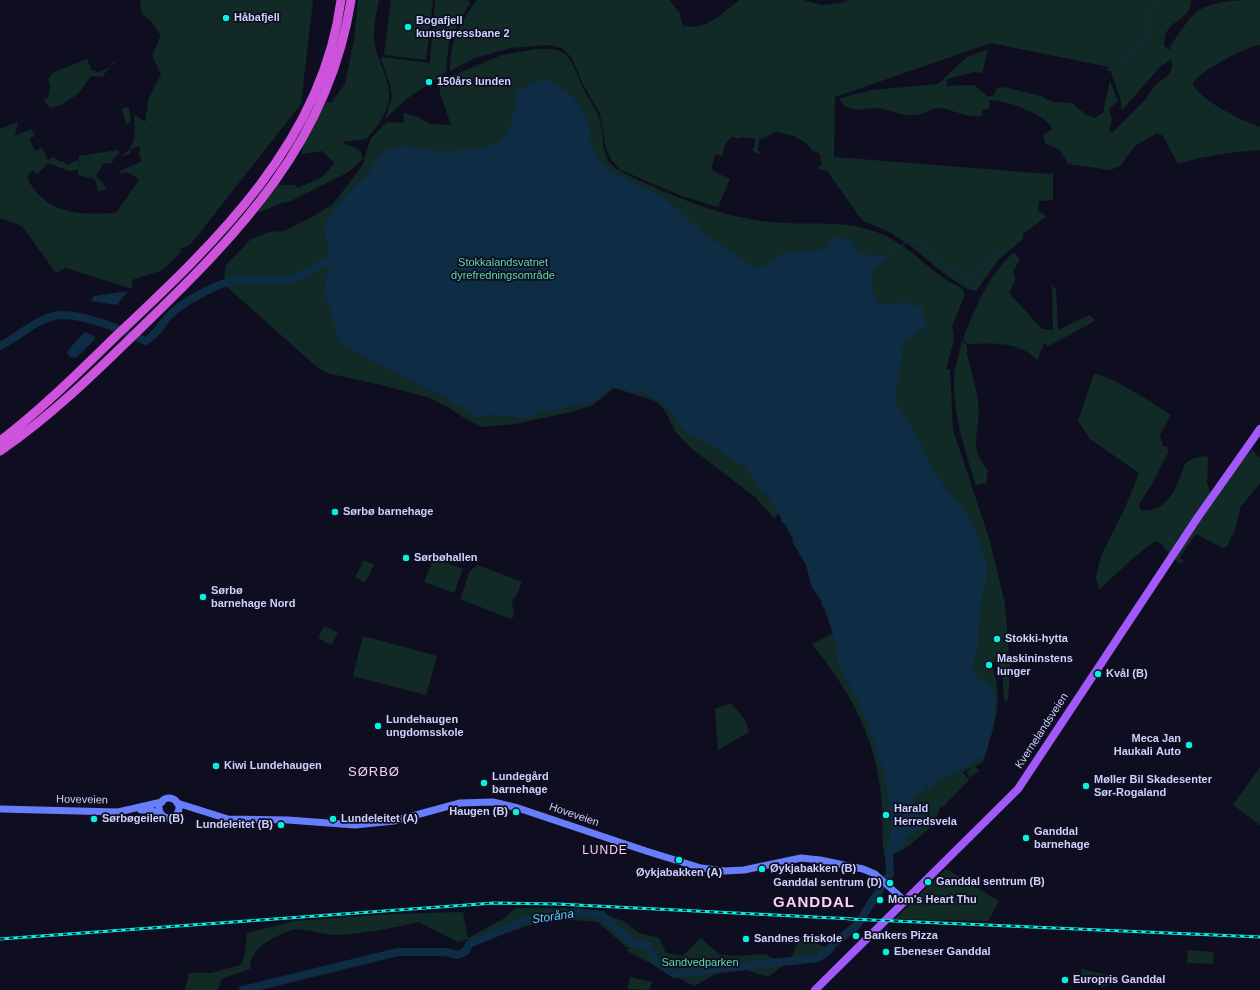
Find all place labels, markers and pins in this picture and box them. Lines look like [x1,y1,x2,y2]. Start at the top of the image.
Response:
place label: Håbafjell [234,11,280,25]
marker: Håbafjell [221,13,231,23]
place label: Bogafjell kunstgressbane 2 [416,14,510,40]
marker: Bogafjell kunstgressbane 2 [403,22,413,32]
place label: 150års lunden [437,75,511,89]
marker: 150års lunden [424,77,434,87]
place label: Sørbø barnehage [343,505,433,519]
marker: Sørbø barnehage [330,507,340,517]
place label: Sørbøhallen [414,551,478,565]
marker: Sørbøhallen [401,553,411,563]
place label: Sørbø barnehage Nord [211,584,295,610]
marker: Sørbø barnehage Nord [198,592,208,602]
place label: Stokki-hytta [1005,632,1068,646]
marker: Stokki-hytta [992,634,1002,644]
place label: Maskininstens lunger [997,652,1073,678]
marker: Maskininstens lunger [984,660,994,670]
place label: Kvål (B) [1106,667,1148,681]
marker: Kvål (B) [1093,669,1103,679]
place label: Lundehaugen ungdomsskole [386,713,464,739]
marker: Lundehaugen ungdomsskole [373,721,383,731]
place label: Meca Jan Haukali Auto [1114,732,1181,758]
marker: Meca Jan Haukali Auto [1184,740,1194,750]
place label: Kiwi Lundehaugen [224,759,322,773]
marker: Kiwi Lundehaugen [211,761,221,771]
place label: Lundegård barnehage [492,770,549,796]
place label: Møller Bil Skadesenter Sør-Rogaland [1094,773,1212,799]
marker: Lundegård barnehage [479,778,489,788]
marker: Møller Bil Skadesenter Sør-Rogaland [1081,781,1091,791]
place label: Harald Herredsvela [894,802,957,828]
place label: Haugen (B) [449,805,508,819]
marker: Haugen (B) [511,807,521,817]
marker: Harald Herredsvela [881,810,891,820]
place label: Sørbøgeilen (B) [102,812,184,826]
place label: Lundeleitet (A) [341,812,418,826]
marker: Sørbøgeilen (B) [89,814,99,824]
marker: Lundeleitet (A) [328,814,338,824]
place label: Lundeleitet (B) [196,818,273,832]
marker: Lundeleitet (B) [276,820,286,830]
place label: Ganddal barnehage [1034,825,1090,851]
marker: Ganddal barnehage [1021,833,1031,843]
marker: Øykjabakken (A) [674,855,684,865]
place label: Øykjabakken (B) [770,862,856,876]
marker: Øykjabakken (B) [757,864,767,874]
place label: Øykjabakken (A) [636,866,722,880]
place label: Ganddal sentrum (B) [936,875,1045,889]
place label: Ganddal sentrum (D) [773,876,882,890]
marker: Ganddal sentrum (B) [923,877,933,887]
marker: Ganddal sentrum (D) [885,878,895,888]
place label: Mom's Heart Thu [888,893,977,907]
marker: Mom's Heart Thu [875,895,885,905]
place label: Bankers Pizza [864,929,938,943]
marker: Bankers Pizza [851,931,861,941]
place label: Sandnes friskole [754,932,842,946]
marker: Sandnes friskole [741,934,751,944]
place label: Ebeneser Ganddal [894,945,991,959]
marker: Ebeneser Ganddal [881,947,891,957]
place label: Europris Ganddal [1073,973,1165,987]
marker: Europris Ganddal [1060,975,1070,985]

